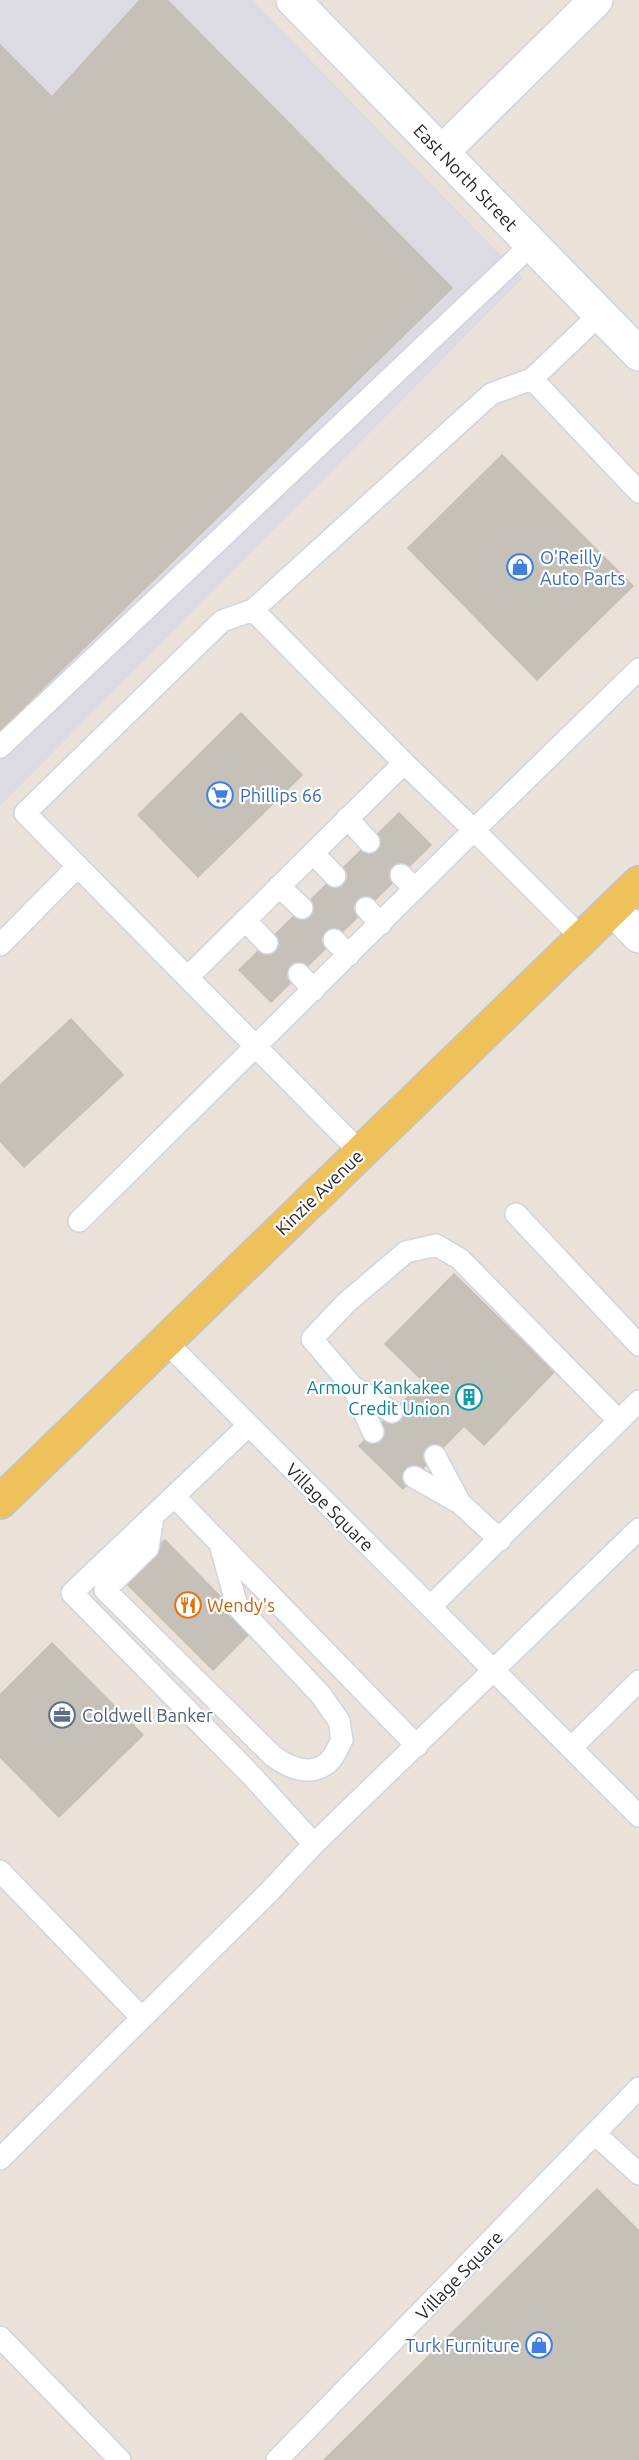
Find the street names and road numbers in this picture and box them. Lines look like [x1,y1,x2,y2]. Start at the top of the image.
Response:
street label: East North Street [410,120,522,234]
street label: Kinzie Avenue [271,1145,367,1239]
street label: Village Square [282,1459,378,1555]
street label: Village Square [412,2226,506,2324]

